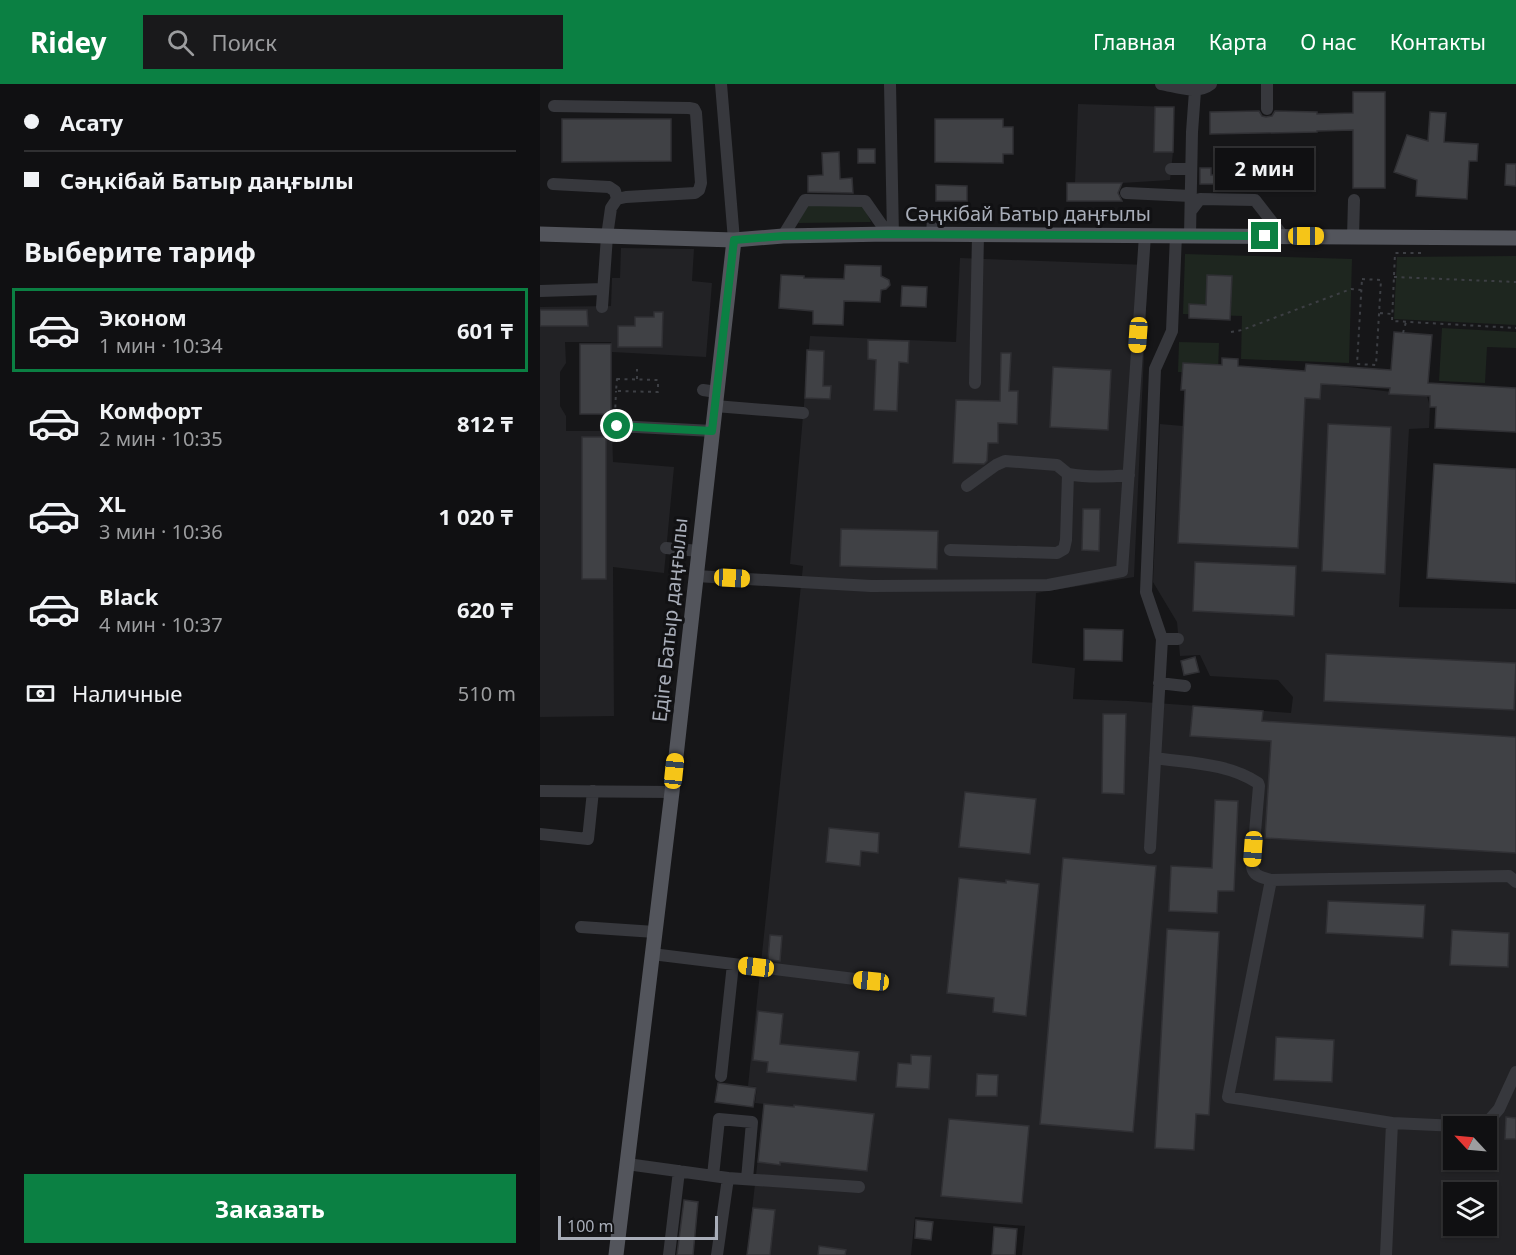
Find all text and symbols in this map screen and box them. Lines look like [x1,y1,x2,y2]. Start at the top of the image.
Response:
search box [143,15,563,69]
text: Ridey [30,23,107,61]
icon: search [164,26,197,59]
text: Поиск [212,27,277,57]
text: Главная [1093,28,1176,56]
text: Карта [1209,28,1267,56]
text: О нас [1300,28,1357,56]
text: Контакты [1390,28,1486,56]
text: Асату [60,107,123,137]
callout: 2 мин [1216,149,1314,191]
text: 2 мин [1235,155,1294,182]
text: Сәңкібай Батыр даңғылы [60,165,354,195]
street label: Сәңкібай Батыр даңғылы [905,200,1151,227]
route end [1251,222,1278,249]
car [1288,227,1324,245]
text: Выберите тариф [24,233,256,270]
text: Эконом [99,302,187,332]
icon: car [27,303,81,357]
text: 601 ₸ [457,315,513,345]
car [1128,316,1148,354]
text: 1 мин · 10:34 [99,332,223,359]
text: Комфорт [99,395,202,425]
icon: car [27,396,81,450]
text: 812 ₸ [457,408,513,438]
route start [603,412,630,439]
text: 2 мин · 10:35 [99,425,223,452]
text: XL [99,488,126,518]
icon: car [27,489,81,543]
text: 1 020 ₸ [439,501,513,531]
street label: Едіге Батыр даңғылы [645,516,694,724]
text: 3 мин · 10:36 [99,518,223,545]
car [714,568,750,588]
text: Black [99,581,158,611]
icon: car [27,582,81,636]
text: 620 ₸ [457,594,513,624]
text: 4 мин · 10:37 [99,611,223,638]
icon: cash [24,677,57,710]
text: Наличные [72,678,182,708]
text: 510 m [458,680,516,707]
car [663,752,685,790]
car [1243,830,1263,868]
car [737,956,775,978]
car [852,970,890,992]
north arrow [1443,1116,1497,1170]
map controls [1443,1116,1497,1236]
button: Заказать [24,1174,516,1243]
button: layers [1443,1182,1497,1236]
scale bar [558,1213,718,1240]
text: 100 m [567,1215,614,1237]

